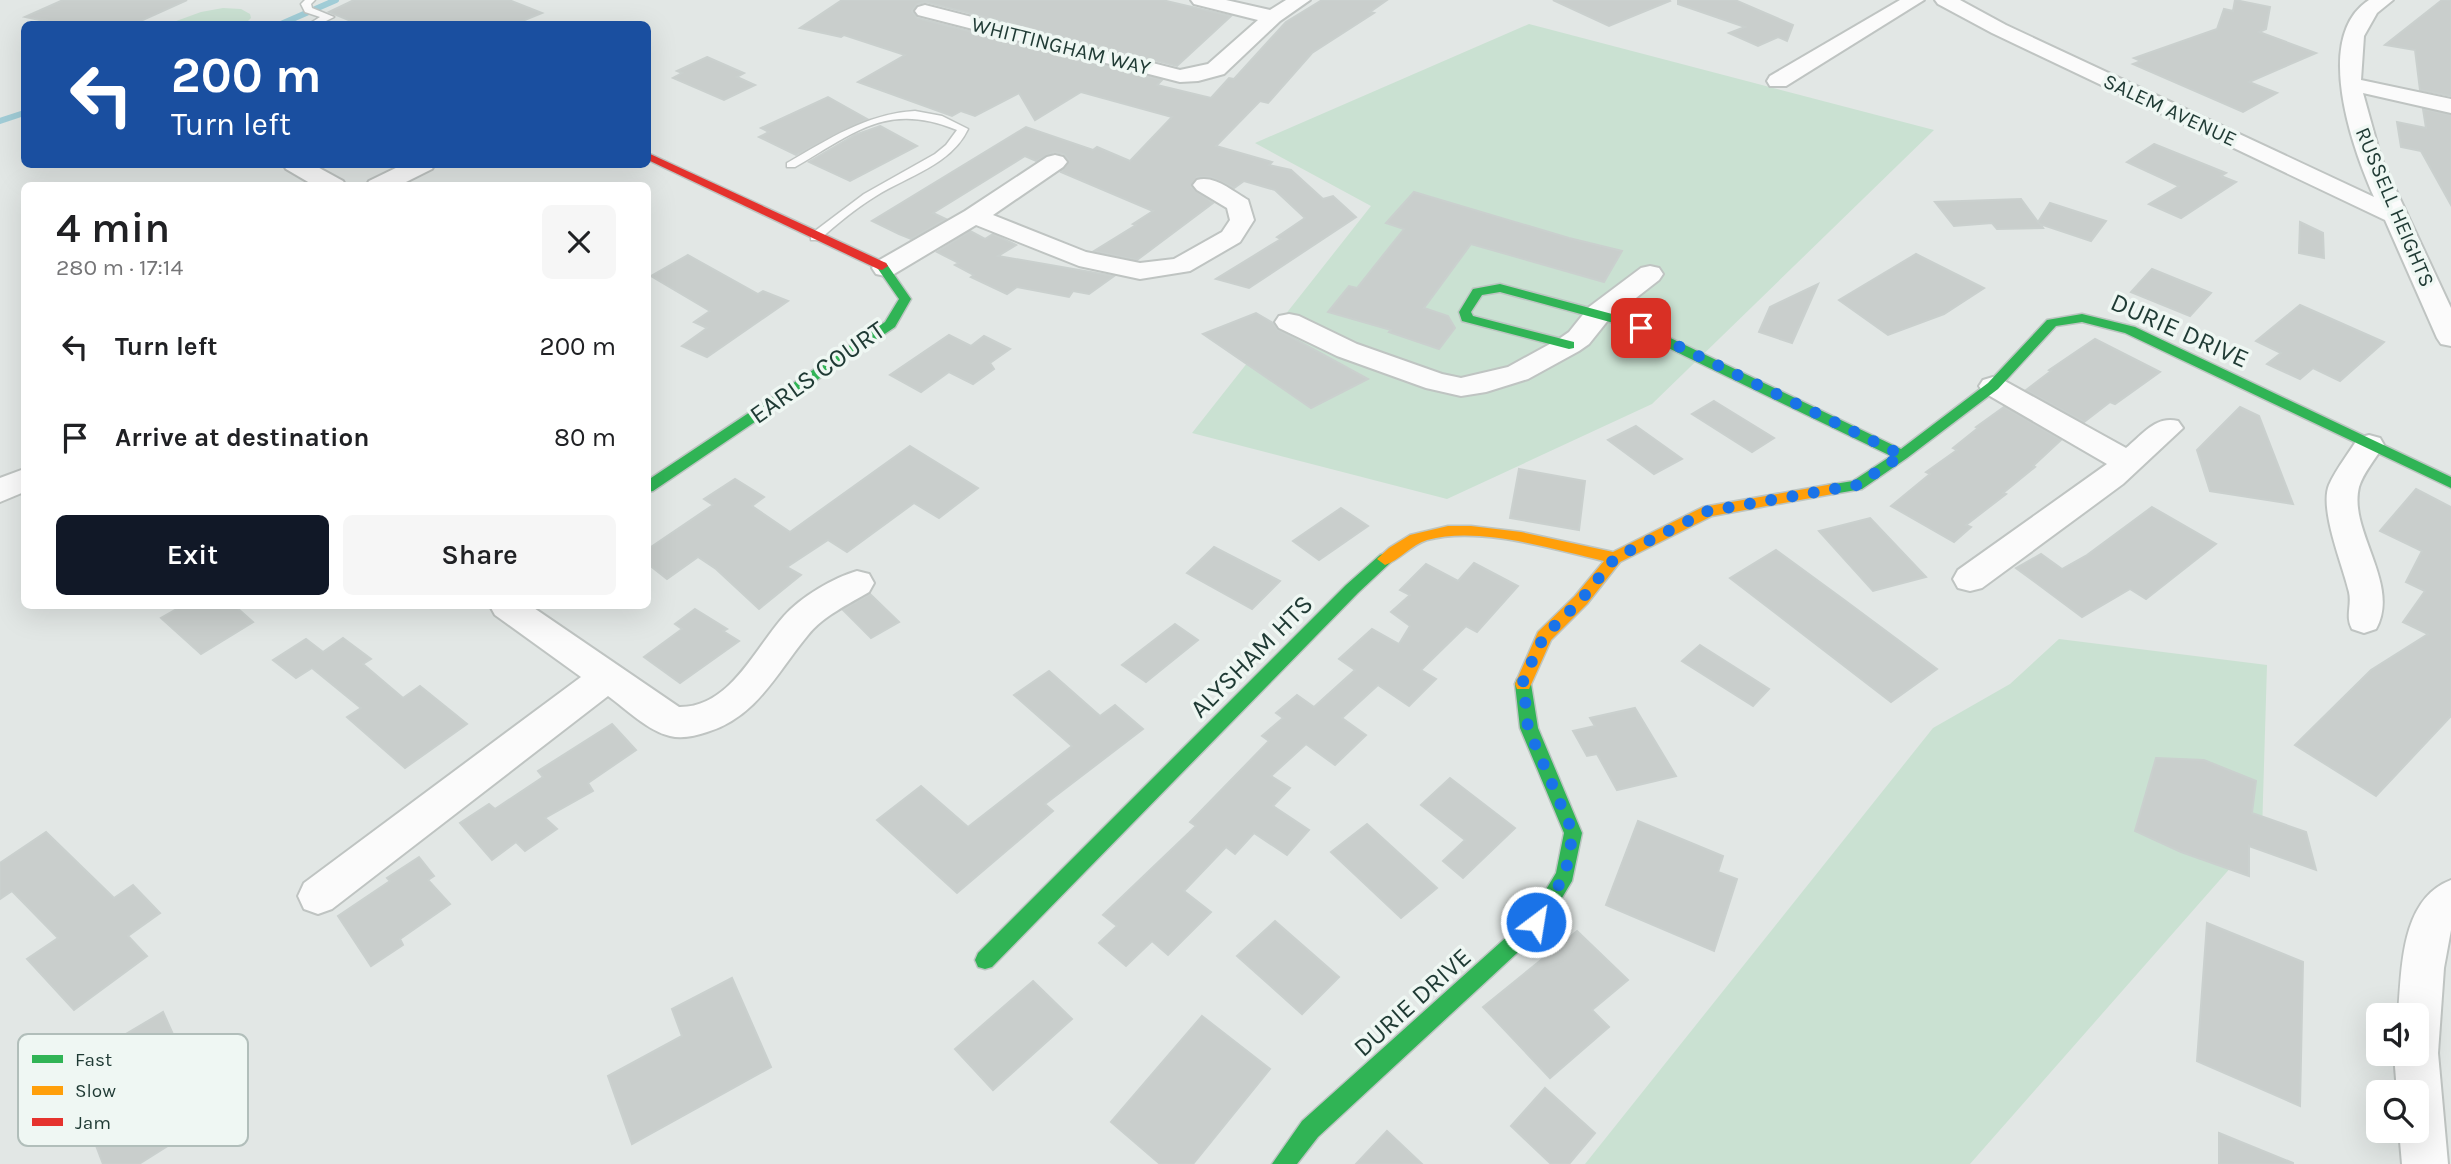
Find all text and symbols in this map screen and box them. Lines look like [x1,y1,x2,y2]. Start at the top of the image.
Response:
street label: WHITTINGHAM WAY [969,12,1153,80]
text: 200 m [171,47,322,104]
icon: left [56,49,147,140]
street label: SALEM AVENUE [2100,69,2240,151]
text: Turn left [171,106,291,143]
street label: RUSSELL HEIGHTS [2351,124,2439,290]
text: 4 min [56,203,170,253]
button: close [542,205,616,279]
text: 280 m · 17:14 [56,254,183,281]
street label: DURIE DRIVE [2106,286,2254,375]
pin [1611,298,1671,358]
icon: arrive [1622,309,1660,347]
street label: EARLS COURT [744,314,891,430]
icon: left [56,328,94,366]
text: Turn left [115,331,217,362]
text: 200 m [540,331,616,362]
icon: arrive [56,419,94,457]
text: Arrive at destination [115,422,369,453]
text: 80 m [554,422,616,453]
button: Exit [56,515,329,595]
button: Share [343,515,616,595]
street label: ALYSHAM HTS [1183,588,1319,724]
position arrow [1499,885,1573,959]
street label: DURIE DRIVE [1347,941,1478,1063]
map controls [2366,1003,2429,1143]
button: sound [2366,1003,2429,1066]
legend [18,1034,248,1146]
text: Fast [75,1049,112,1071]
text: Slow [75,1080,116,1102]
button: search [2366,1080,2429,1143]
text: Jam [75,1112,111,1134]

